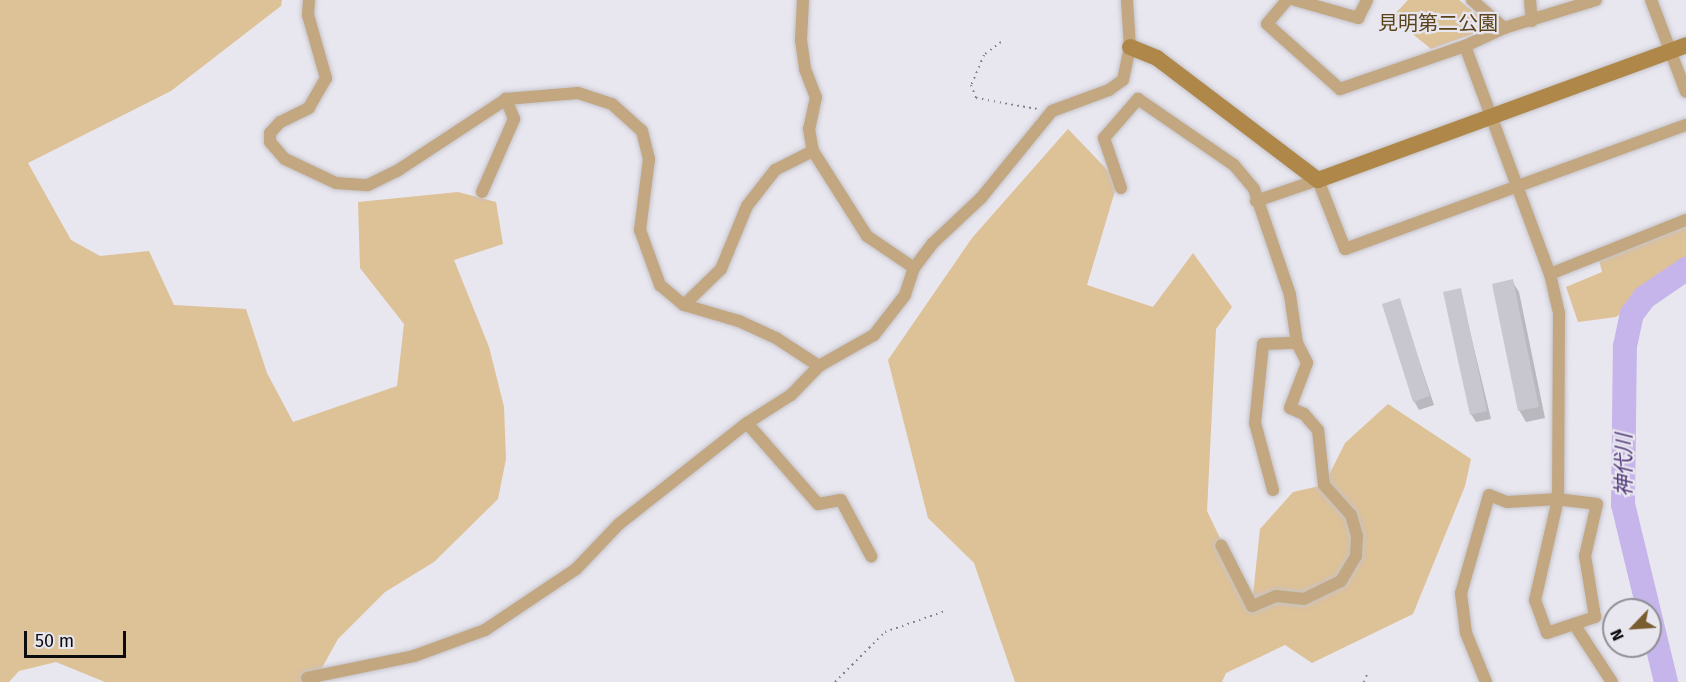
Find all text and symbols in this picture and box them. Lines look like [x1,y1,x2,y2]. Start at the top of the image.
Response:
park label: 見明第二公園 [1378,11,1498,35]
water label: 神代川 [1611,434,1637,496]
north arrow [1602,598,1662,658]
scale bar [27,619,129,657]
text: N [1606,626,1628,644]
text: 50 m [35,630,74,652]

